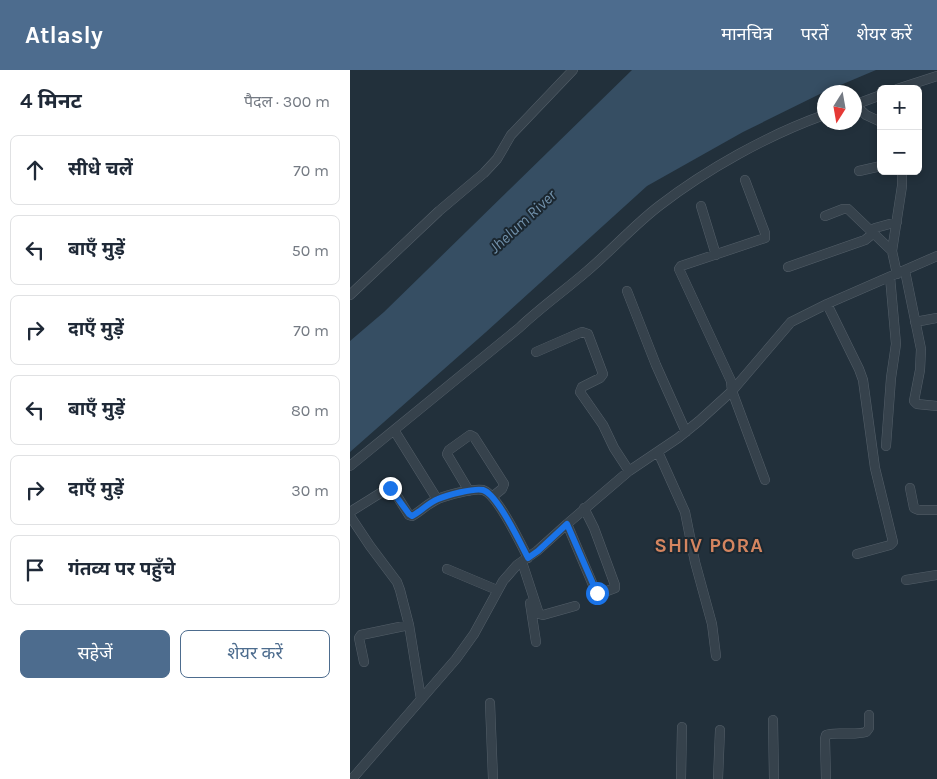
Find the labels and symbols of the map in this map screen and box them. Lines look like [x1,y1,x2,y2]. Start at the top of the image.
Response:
north arrow [817,85,862,130]
water label: Jhelum River [485,185,560,257]
route end [379,477,402,500]
district label: SHIV PORA [654,534,764,557]
route start [586,582,609,605]

